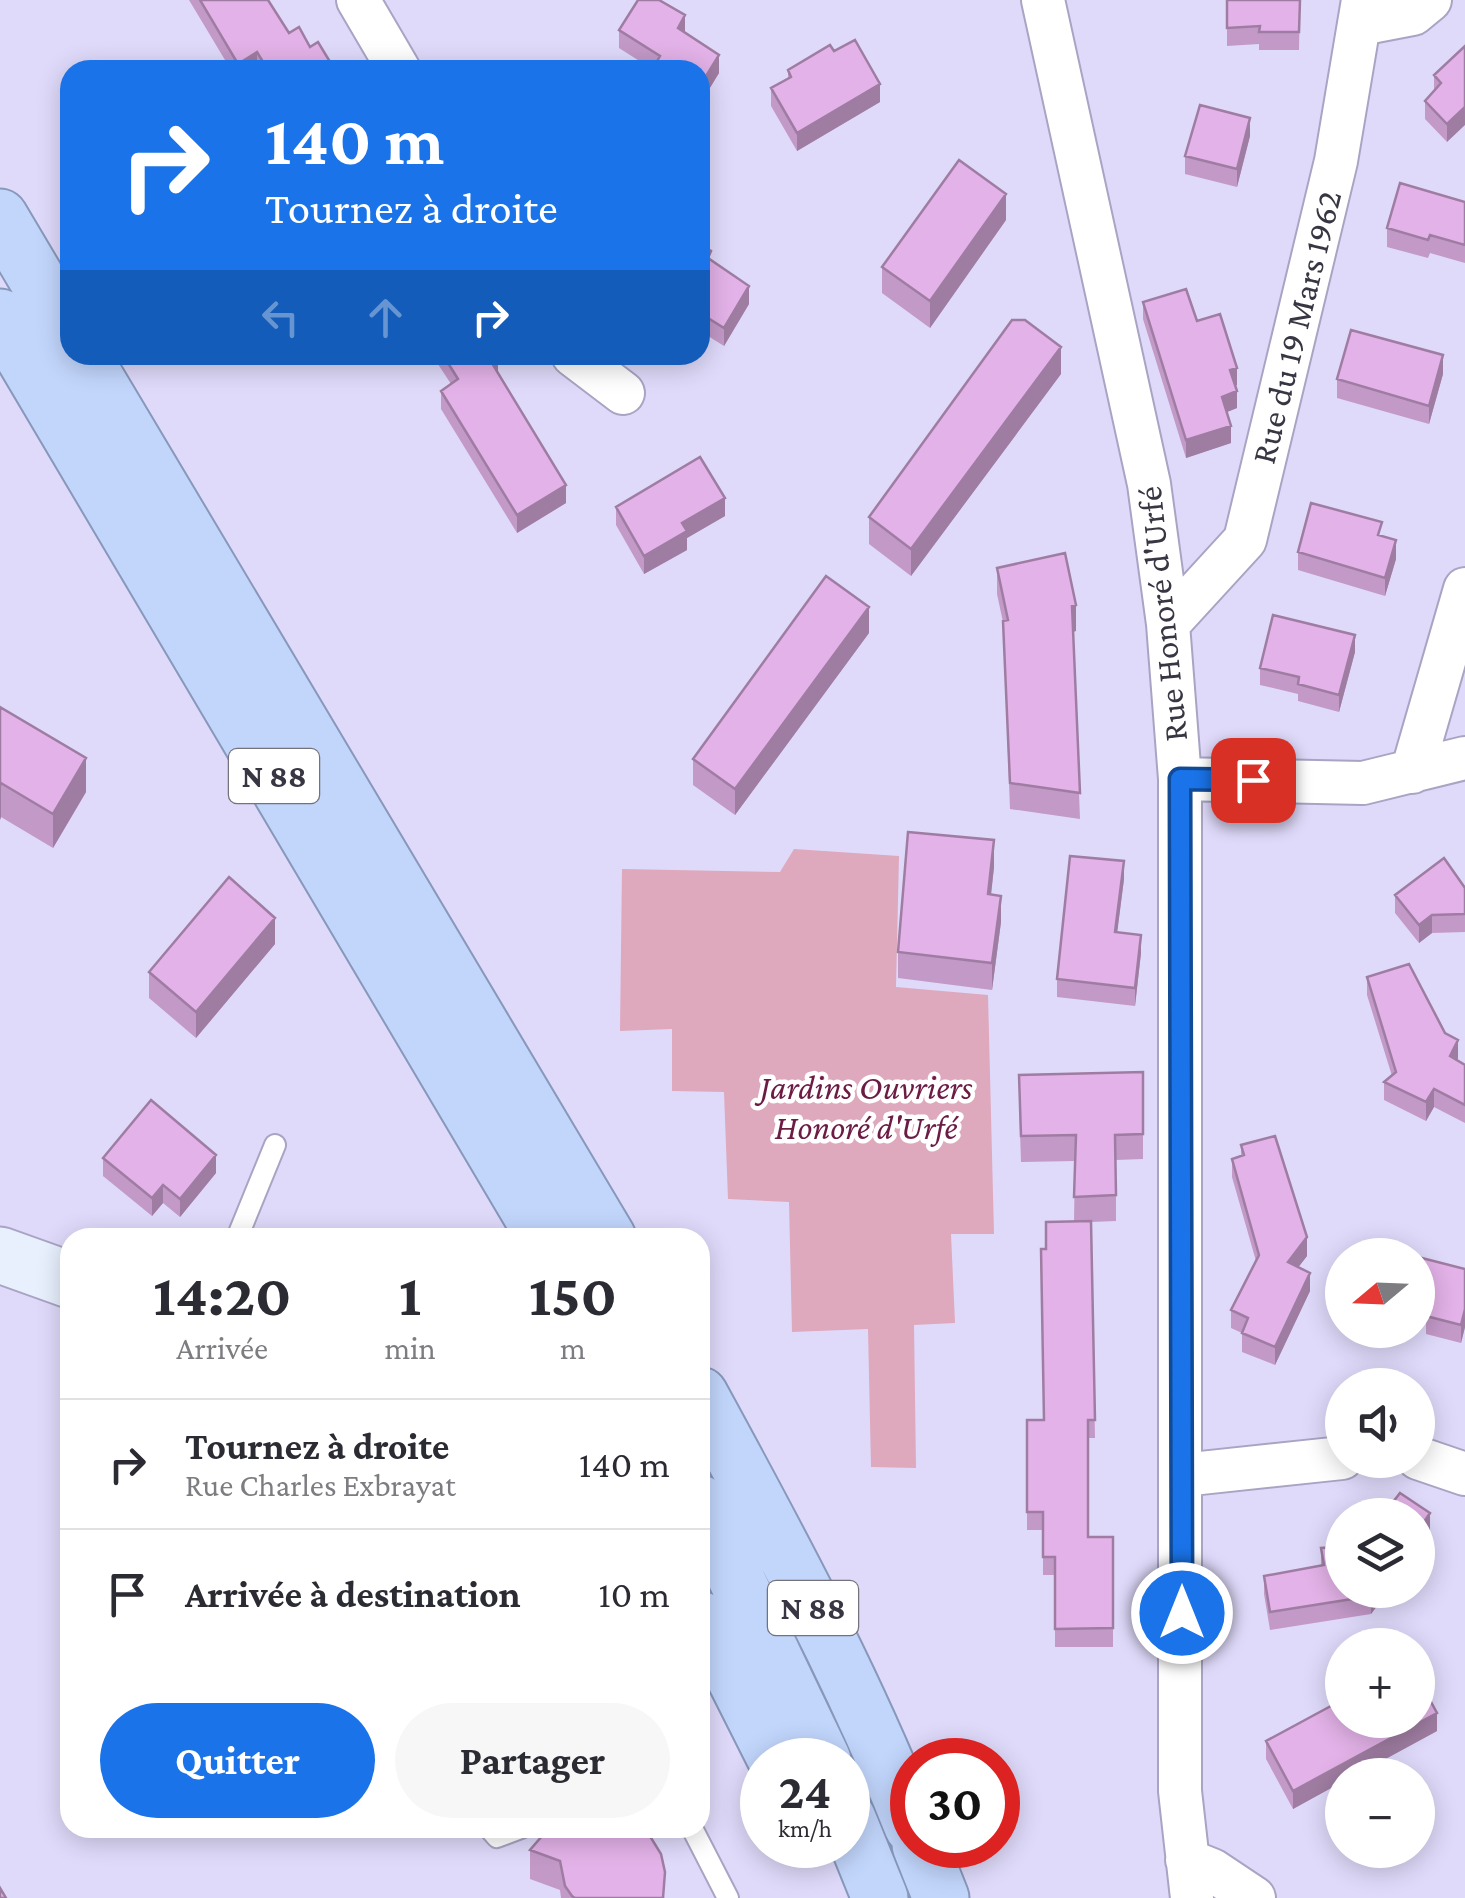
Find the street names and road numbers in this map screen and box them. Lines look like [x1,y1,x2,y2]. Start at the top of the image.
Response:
street label: Rue du 19 Mars 1962 [1244,187,1349,468]
street label: Rue Honoré d'Urfé [1130,484,1195,743]
road number: N 88 [229,749,319,803]
road number: N 88 [768,1581,858,1635]

